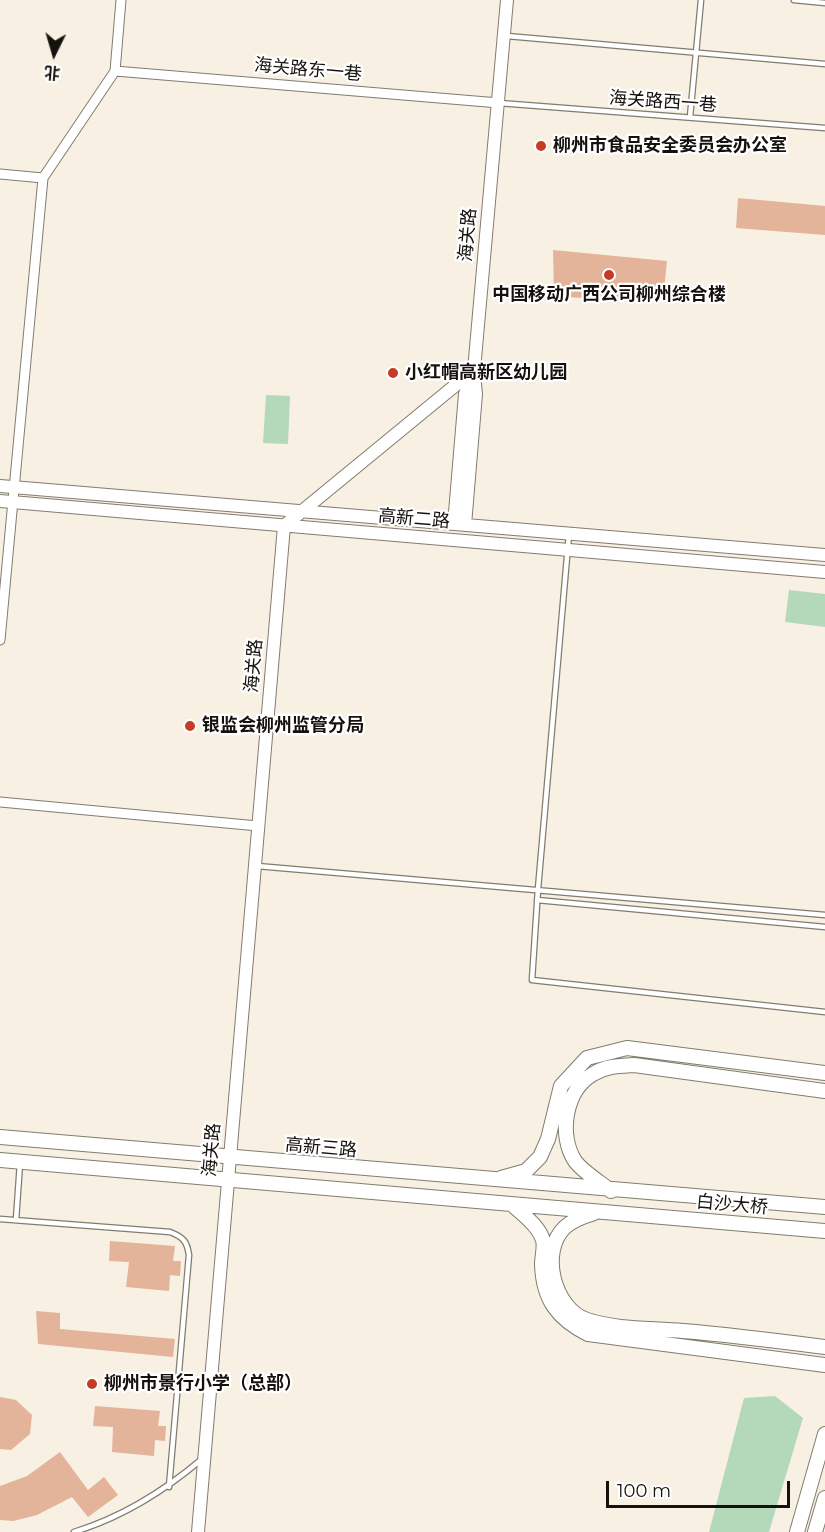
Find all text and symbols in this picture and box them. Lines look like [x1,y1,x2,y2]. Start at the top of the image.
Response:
north arrow [24,24,84,84]
street label: 海关路东一巷 [253,55,363,85]
text: 北 [44,62,61,83]
street label: 海关路西一巷 [608,87,718,117]
place label: 柳州市食品安全委员会办公室 [553,135,787,157]
marker: 柳州市食品安全委员会办公室 [534,139,548,153]
street label: 海关路 [455,207,481,263]
marker: 中国移动广西公司柳州综合楼 [602,268,616,282]
place label: 中国移动广西公司柳州综合楼 [492,284,726,306]
place label: 小红帽高新区幼儿园 [405,362,567,384]
marker: 小红帽高新区幼儿园 [386,366,400,380]
street label: 高新二路 [377,505,451,533]
street label: 海关路 [241,638,267,694]
place label: 银监会柳州监管分局 [202,715,364,737]
marker: 银监会柳州监管分局 [183,719,197,733]
street label: 海关路 [199,1122,225,1178]
street label: 高新三路 [284,1134,358,1162]
street label: 白沙大桥 [695,1191,769,1219]
place label: 柳州市景行小学（总部） [104,1373,302,1395]
marker: 柳州市景行小学（总部） [85,1377,99,1391]
scale bar [609,1469,794,1507]
text: 100 m [617,1480,671,1502]

